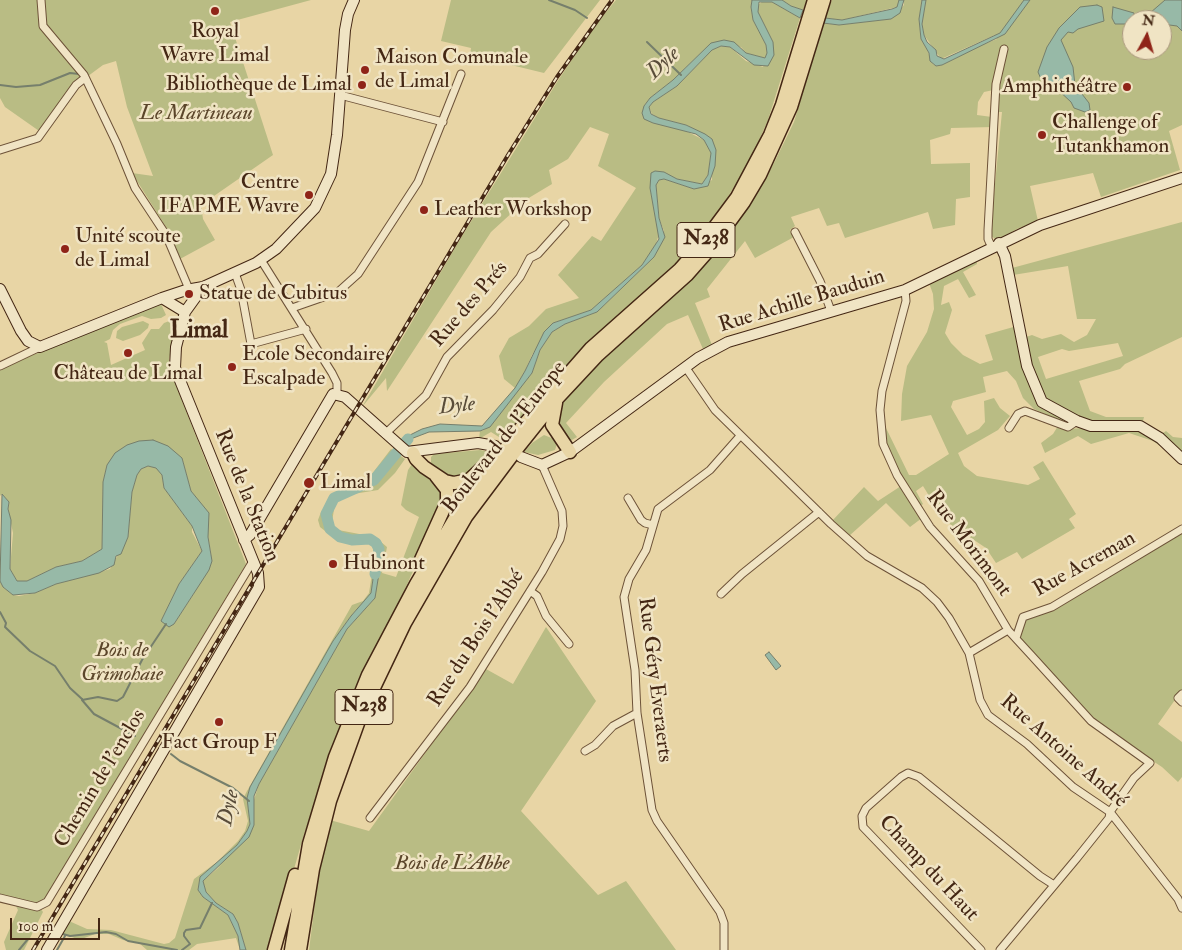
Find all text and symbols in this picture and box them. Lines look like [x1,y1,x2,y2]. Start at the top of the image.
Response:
marker: Royal Wavre Limal [209,5,221,17]
north arrow [1122,10,1172,60]
text: N [1141,11,1156,30]
place label: Royal Wavre Limal [161,19,269,69]
water label: Dyle [642,42,686,86]
place label: Maison Comunale de Limal [375,45,528,95]
marker: Maison Comunale de Limal [359,64,371,76]
place label: Bibliothèque de Limal [165,72,352,98]
place label: Amphithéâtre [1002,74,1117,100]
marker: Bibliothèque de Limal [356,79,368,91]
marker: Amphithéâtre [1121,81,1133,93]
park label: Le Martineau [140,101,252,127]
place label: Challenge of Tutankhamon [1052,110,1169,160]
marker: Challenge of Tutankhamon [1036,129,1048,141]
place label: Centre IFAPME Wavre [159,170,299,220]
marker: Centre IFAPME Wavre [303,189,315,201]
place label: Leather Workshop [434,197,592,223]
marker: Leather Workshop [418,204,430,216]
road number: N238 [677,222,735,258]
place label: Unité scoute de Limal [75,224,180,274]
marker: Unité scoute de Limal [59,243,71,255]
street label: Rue des Prés [426,257,514,353]
street label: Rue Achille Bauduin [716,265,888,339]
place label: Statue de Cubitus [199,281,347,307]
marker: Statue de Cubitus [183,288,195,300]
district label: Limal [170,318,228,346]
place label: Ecole Secondaire Escalpade [242,342,385,392]
marker: Château de Limal [122,347,134,359]
street label: Boulevard de l'Europe [438,357,572,519]
place label: Château de Limal [53,361,203,387]
marker: Ecole Secondaire Escalpade [226,361,238,373]
water label: Dyle [438,392,476,422]
street label: Rue de la Station [208,426,284,566]
place label: Limal [320,470,371,496]
marker: Limal [302,476,316,490]
street label: Rue Morimont [920,486,1016,602]
street label: Rue Acreman [1029,527,1141,603]
place label: Hubinont [343,551,425,577]
marker: Hubinont [327,558,339,570]
street label: Rue du Bois l'Abbé [423,566,531,712]
street label: Rue Géry Everaerts [631,596,677,764]
park label: Bois de Grimohaie [81,638,163,688]
road number: N238 [335,690,393,724]
street label: Rue Antoine André [994,690,1132,814]
street label: Chemin de l'enclos [50,705,152,853]
marker: Fact Group F [213,716,225,728]
place label: Fact Group F [161,730,277,756]
water label: Dyle [213,788,247,828]
street label: Champ du Haut [873,811,983,927]
park label: Bois de L'Abbe [395,851,509,877]
scale bar [12,908,102,940]
text: 100 m [18,917,53,936]

